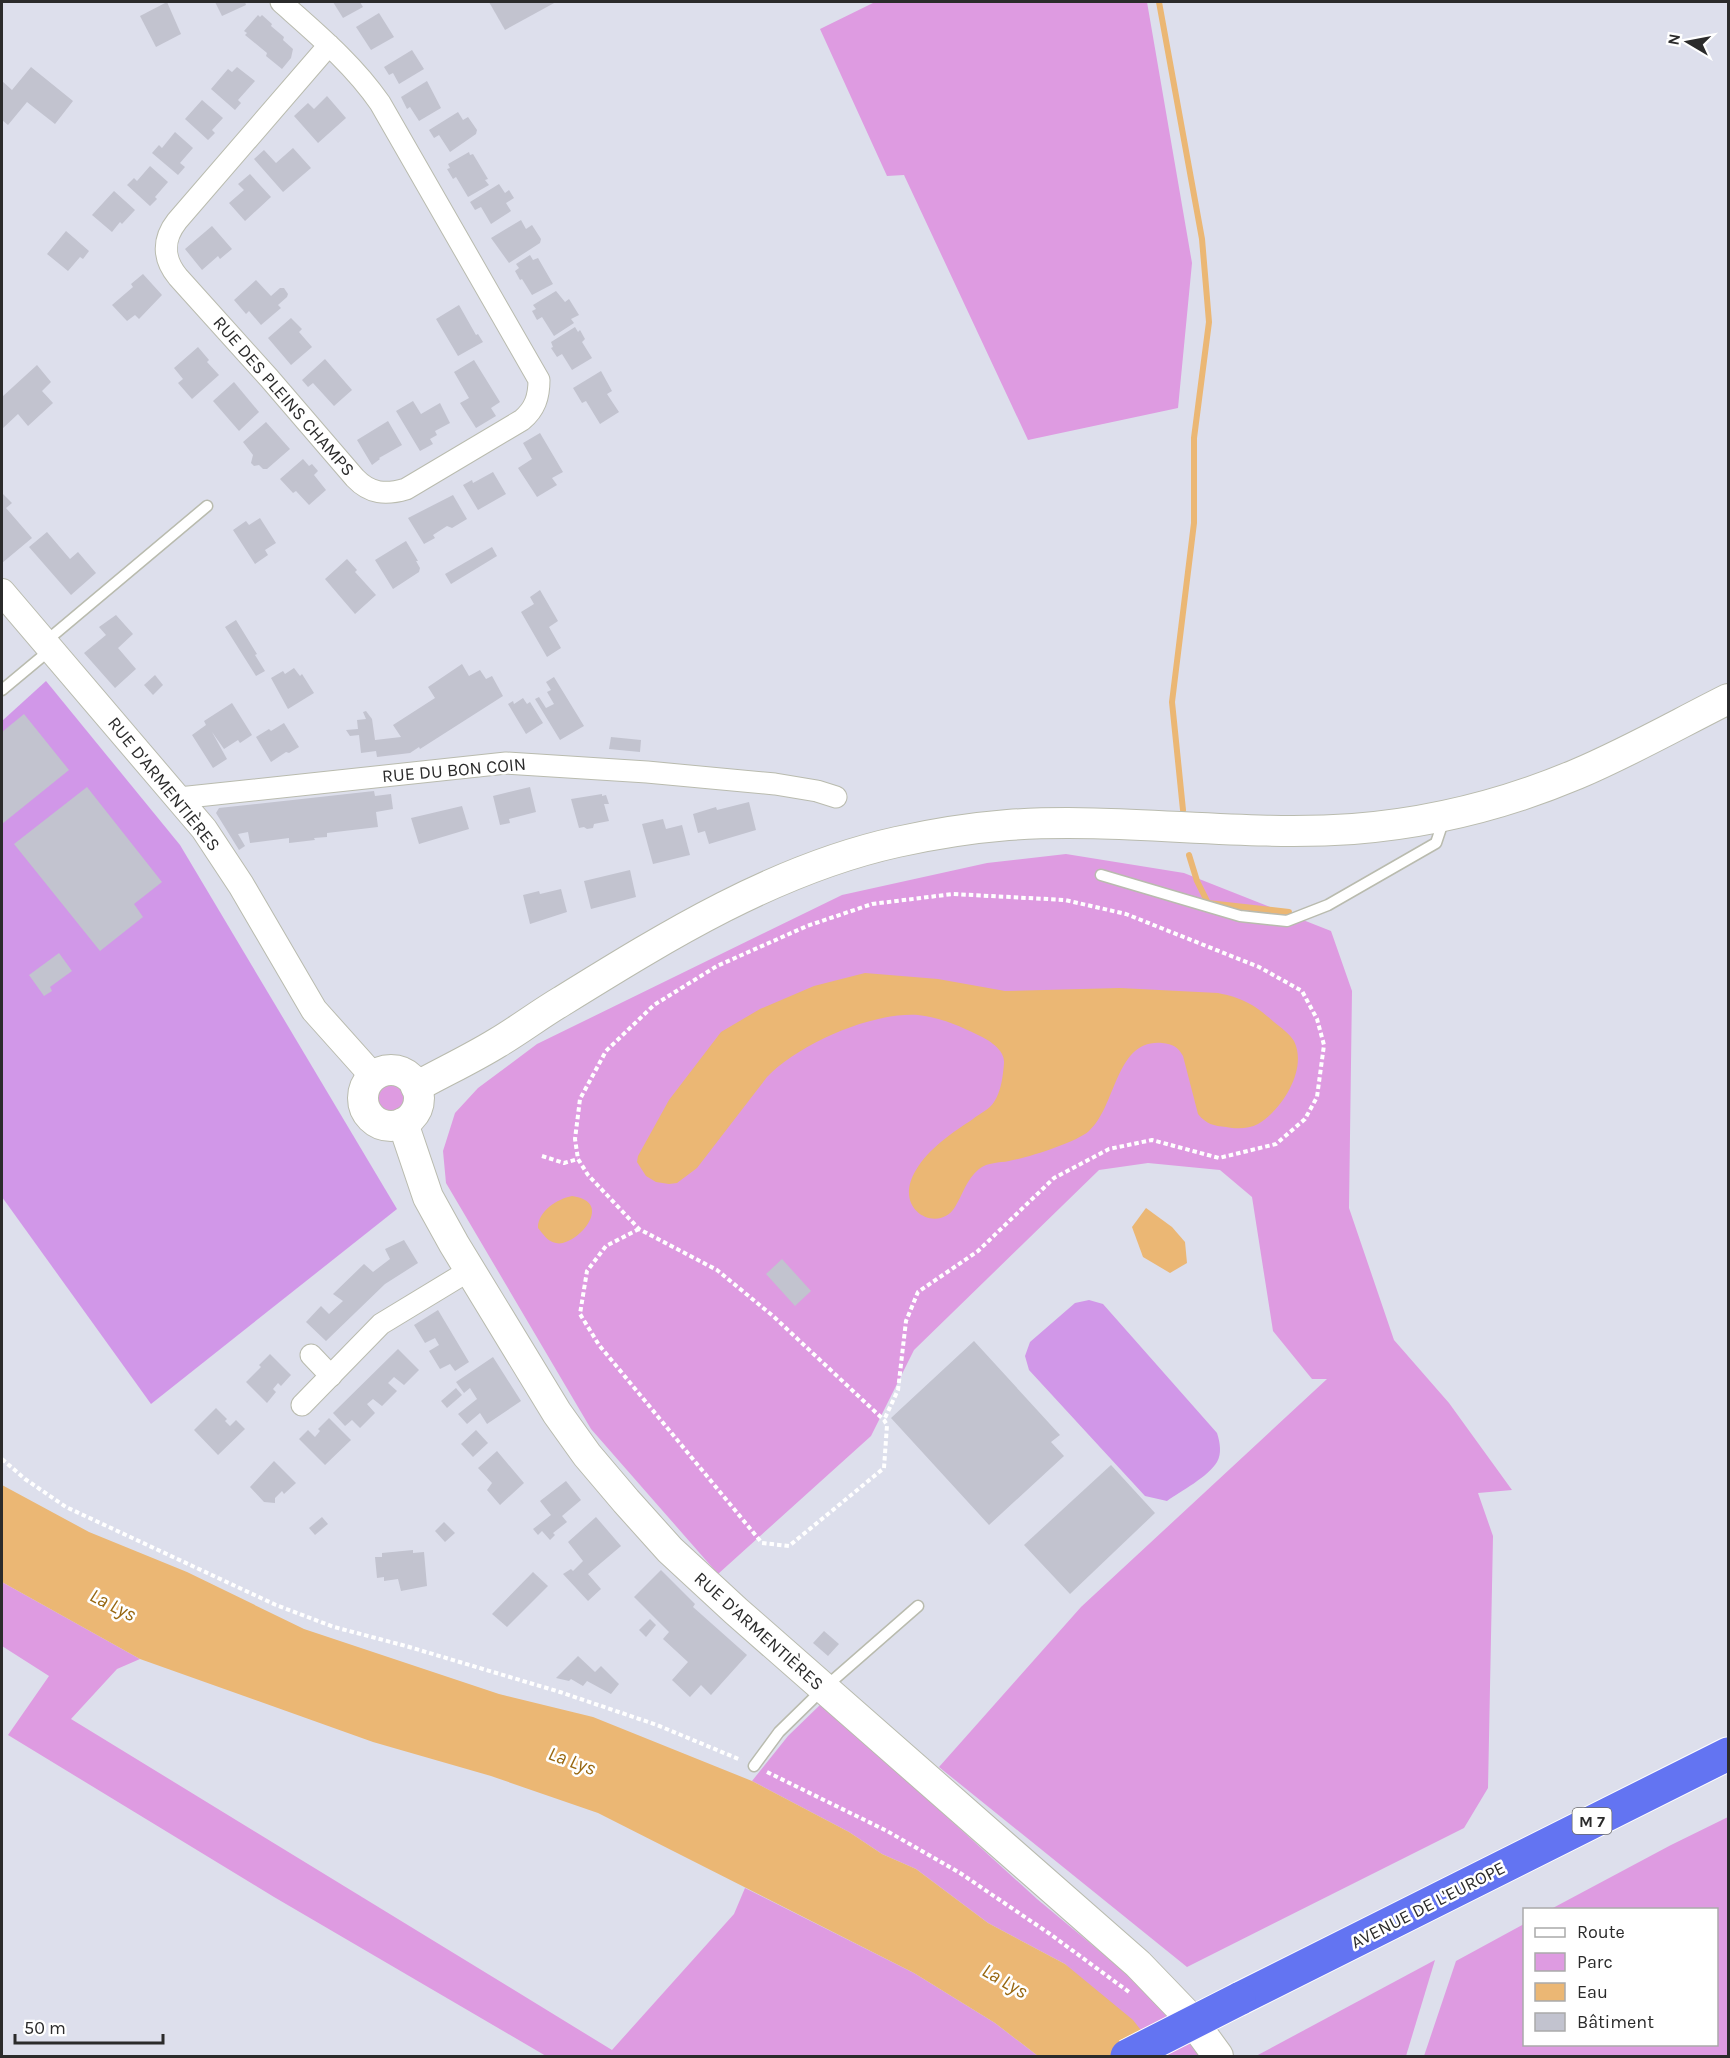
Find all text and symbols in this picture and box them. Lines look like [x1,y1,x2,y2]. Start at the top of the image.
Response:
north arrow [1658,12,1718,72]
text: N [1663,32,1684,47]
street label: RUE DES PLEINS CHAMPS [209,311,359,481]
street label: RUE D'ARMENTIÈRES [103,712,226,856]
street label: RUE DU BON COIN [381,753,527,787]
street label: RUE D'ARMENTIÈRES [690,1566,829,1695]
water label: La Lys [86,1584,140,1626]
water label: La Lys [545,1742,599,1780]
road number: M 7 [1572,1808,1612,1834]
street label: AVENUE DE L'EUROPE [1347,1857,1509,1953]
legend [1523,1908,1718,2046]
text: Route [1577,1921,1625,1943]
text: Parc [1577,1951,1613,1973]
water label: La Lys [978,1959,1032,2003]
text: Eau [1577,1981,1608,2003]
scale bar [15,2007,164,2045]
text: Bâtiment [1577,2011,1654,2033]
text: 50 m [24,2017,66,2039]

